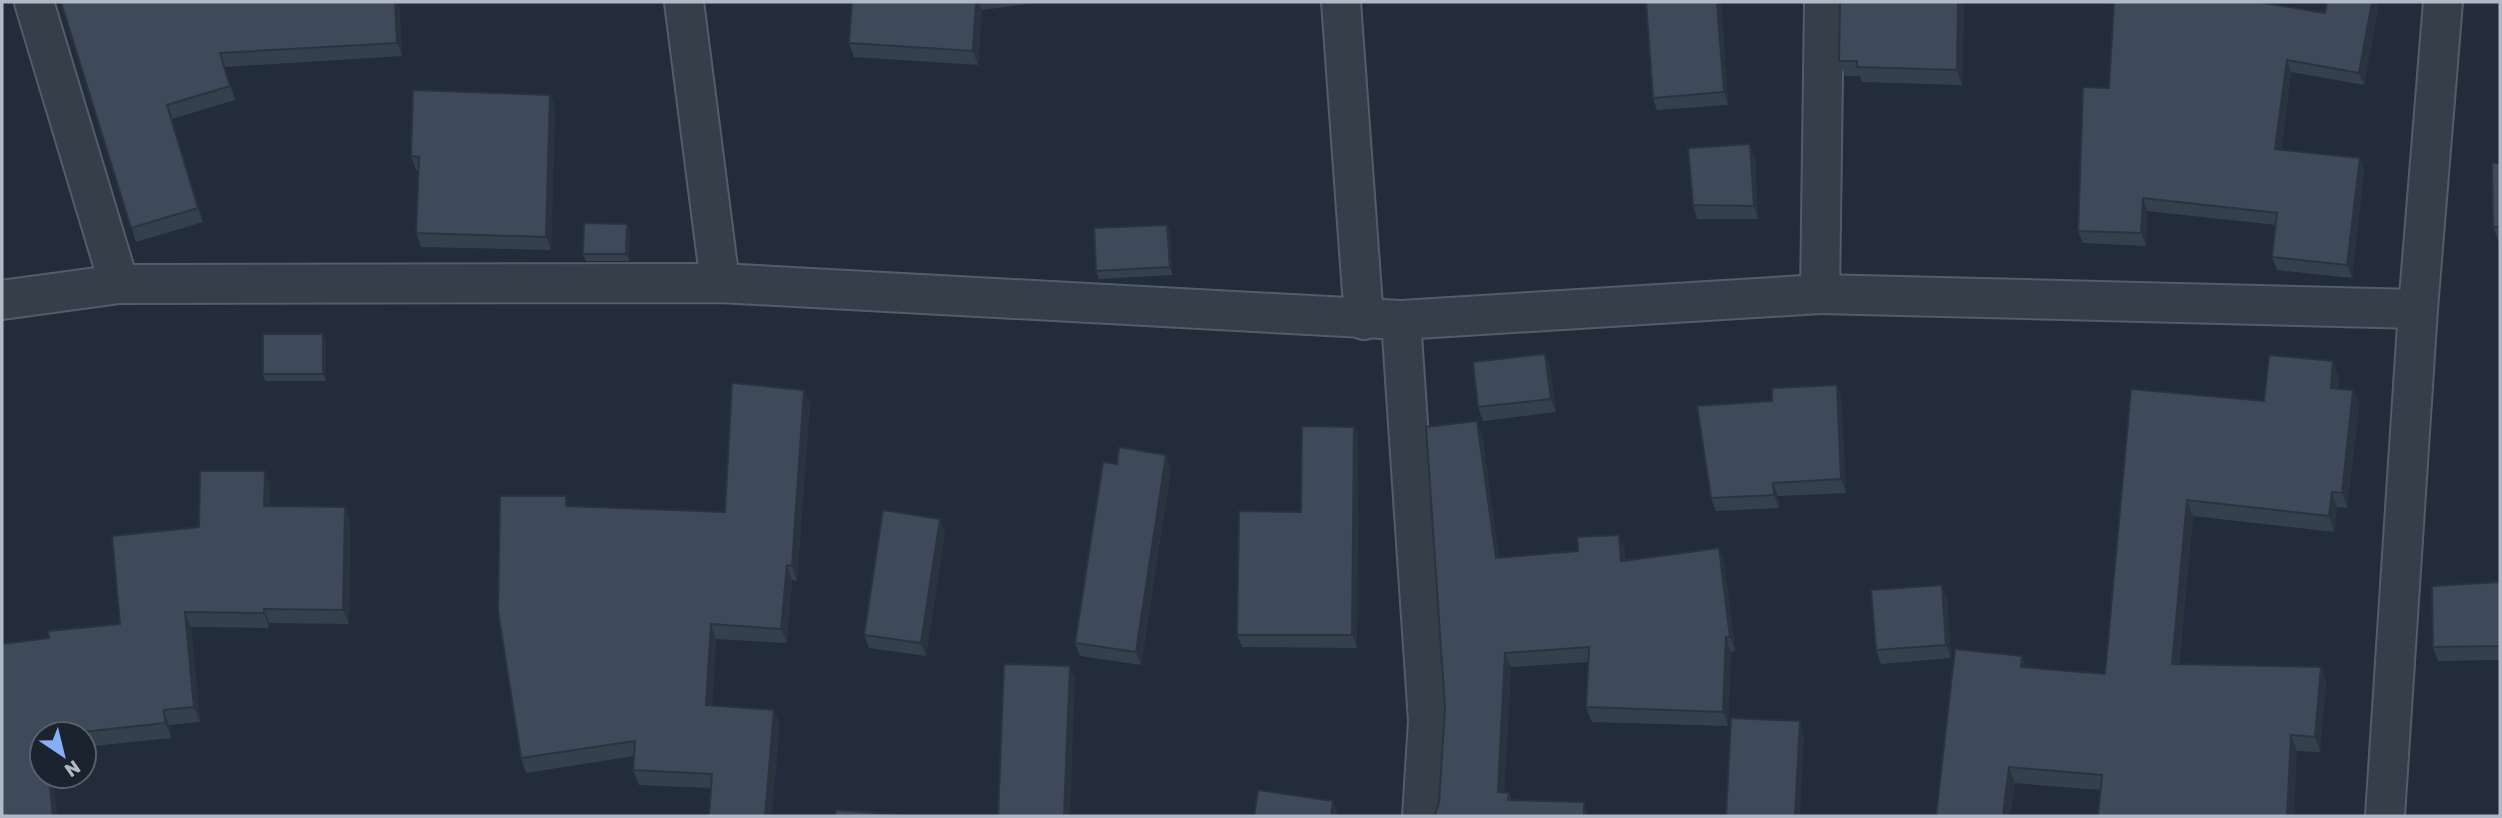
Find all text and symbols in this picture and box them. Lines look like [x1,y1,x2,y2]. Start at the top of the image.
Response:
north arrow [28,720,98,790]
text: N [60,755,85,782]

